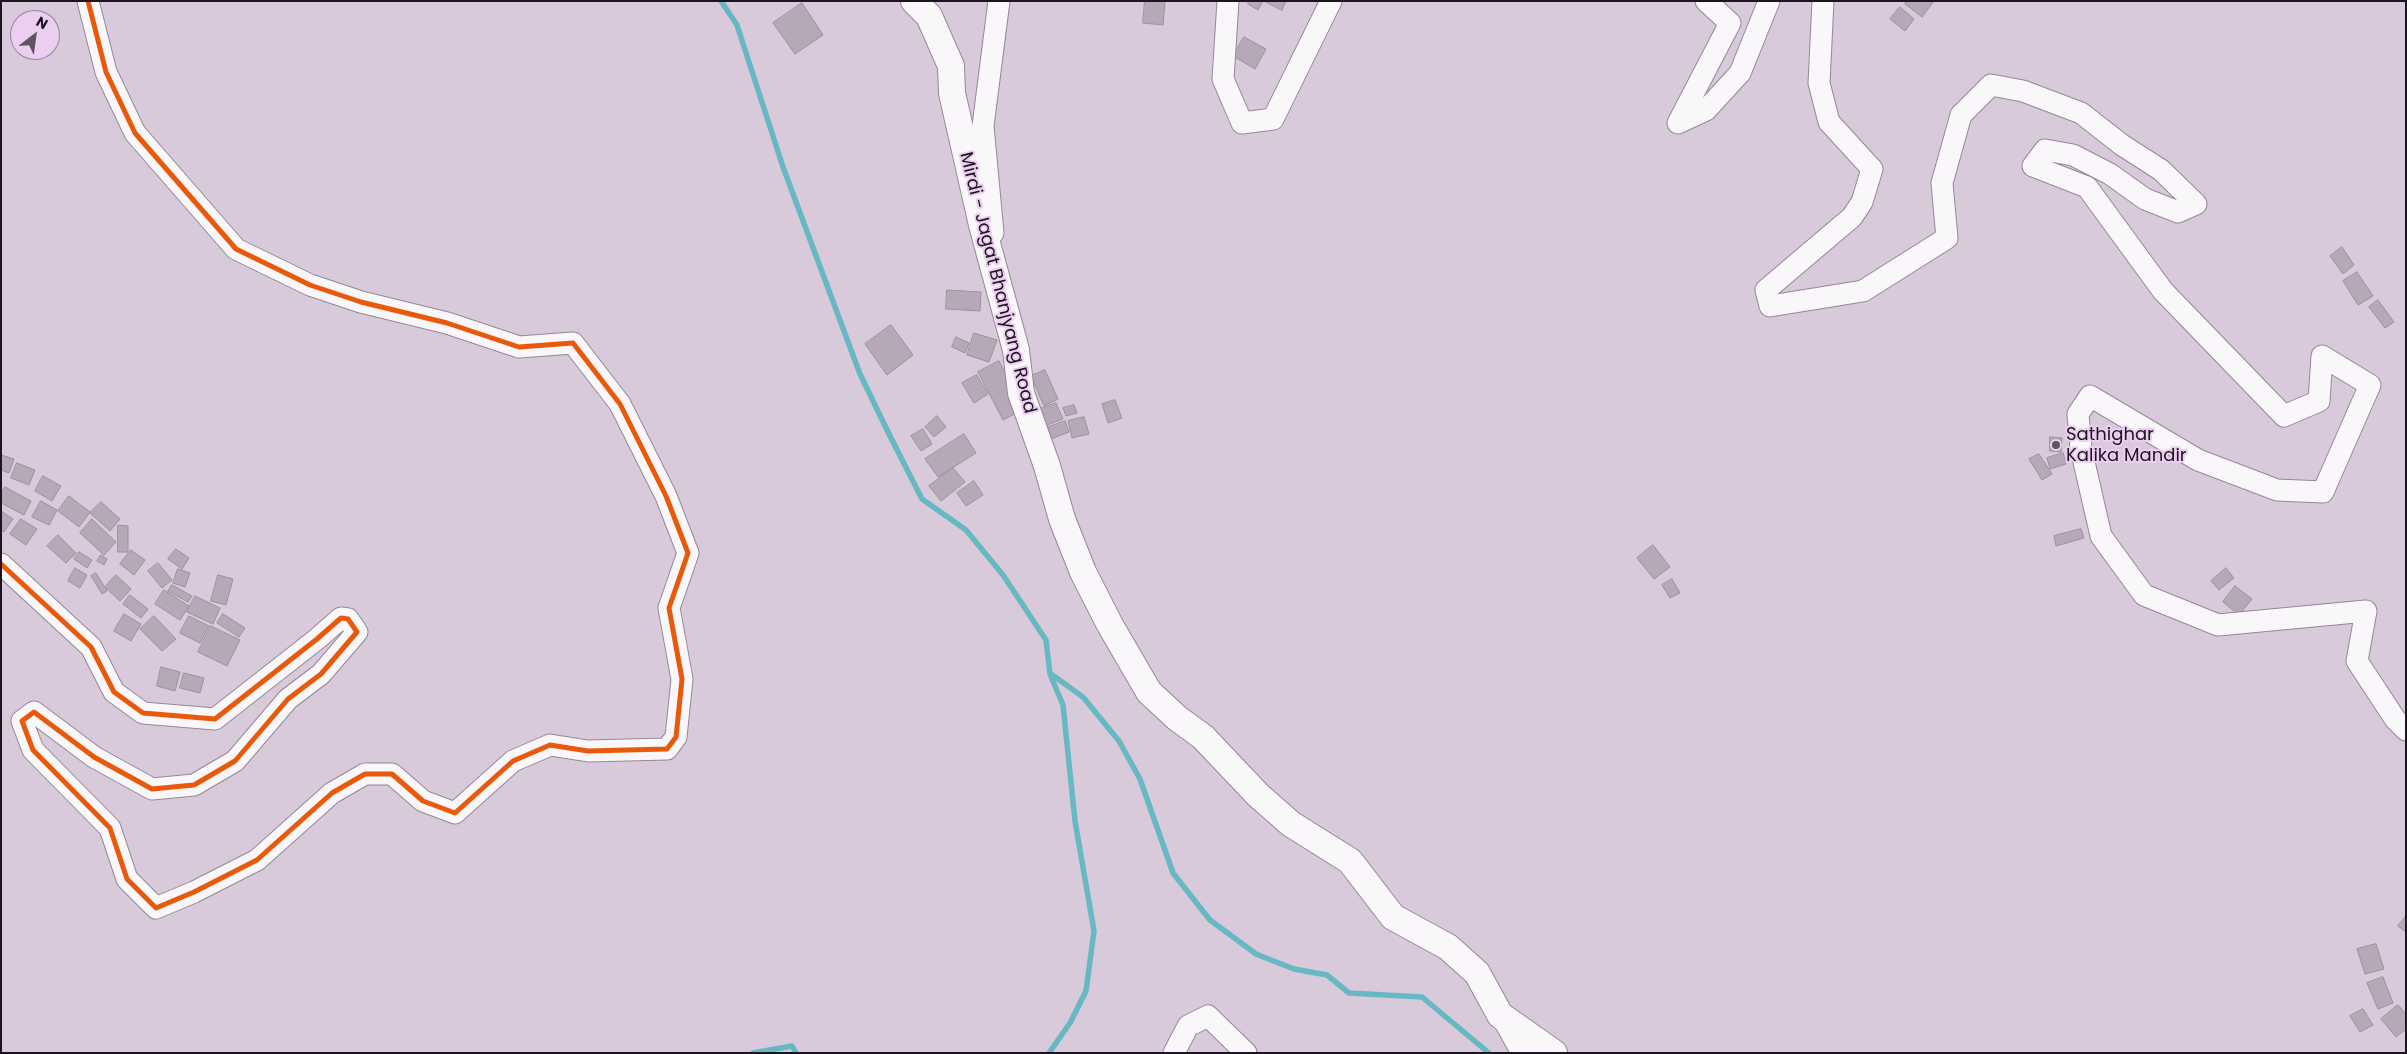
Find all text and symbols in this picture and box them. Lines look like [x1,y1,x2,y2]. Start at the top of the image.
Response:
north arrow [10,10,60,60]
text: N [32,12,52,34]
street label: Mirdi - Jagat Bhanjyang Road [954,150,1040,416]
place label: Sathighar Kalika Mandir [2066,424,2187,466]
marker: Sathighar Kalika Mandir [2050,439,2062,451]

